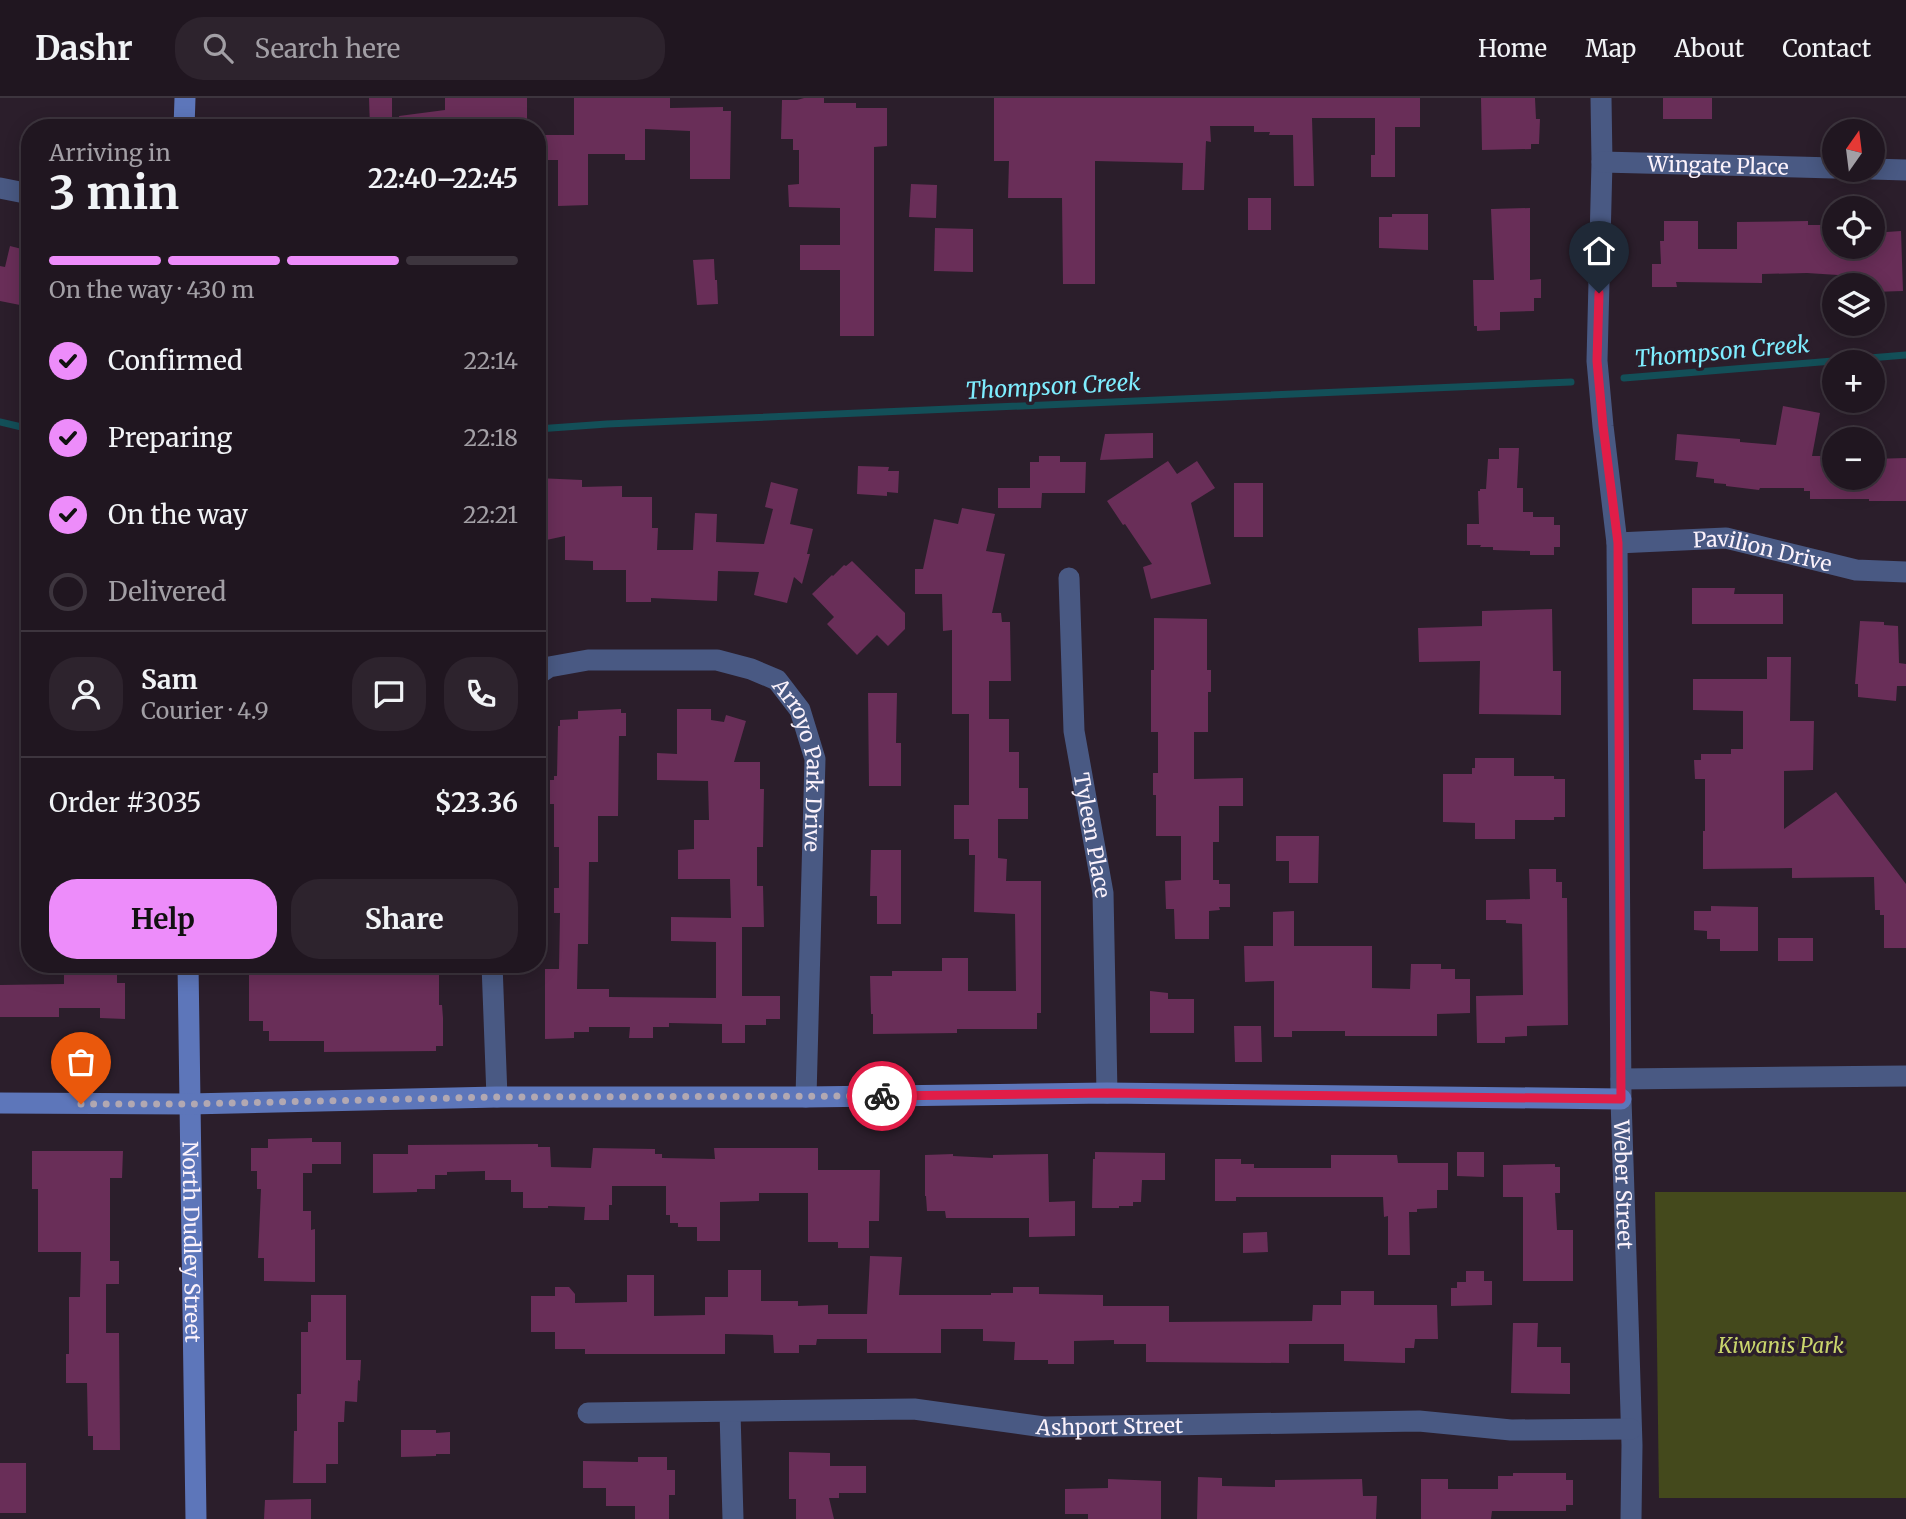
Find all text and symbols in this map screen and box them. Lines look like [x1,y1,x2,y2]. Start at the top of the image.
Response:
search box [175,17,665,80]
text: Dashr [35,28,133,69]
icon: search [199,29,237,67]
text: Search here [255,32,400,65]
text: Home [1478,33,1547,64]
text: Map [1585,33,1636,64]
text: About [1674,33,1744,64]
text: Contact [1782,33,1871,64]
north arrow [1822,119,1885,182]
map controls [1822,119,1885,490]
text: Arriving in [49,138,171,167]
street label: Wingate Place [1646,150,1789,180]
text: 22:40–22:45 [368,162,518,195]
text: 3 min [49,164,179,222]
button: locate [1822,196,1885,259]
pin [1569,221,1629,293]
icon: home [1580,232,1618,270]
button: layers [1822,273,1885,336]
text: On the way · 430 m [49,275,254,304]
water label: Thompson Creek [1634,329,1811,373]
icon: check [49,342,87,380]
text: Confirmed [108,344,243,377]
text: 22:14 [464,346,518,375]
button: + [1822,350,1885,413]
water label: Thompson Creek [965,367,1142,405]
icon: check [49,419,87,457]
text: Preparing [108,421,232,454]
text: 22:18 [463,423,518,452]
button: − [1822,427,1885,490]
icon: check [49,496,87,534]
text: On the way [108,498,248,531]
text: 22:21 [463,500,518,529]
street label: Pavilion Drive [1692,524,1835,577]
text: Delivered [108,575,227,608]
button: person [49,657,123,731]
button: chat [352,657,426,731]
button: phone [444,657,518,731]
text: Sam [141,663,198,696]
street label: Arroyo Park Drive [766,672,828,852]
text: Courier · 4.9 [141,696,269,725]
street label: Tyleen Place [1068,770,1117,900]
text: Order #3035 [49,786,202,819]
text: $23.36 [435,786,518,819]
button: Help [49,879,277,959]
button: Share [291,879,518,959]
pin [51,1032,111,1104]
icon: bag [62,1043,100,1081]
courier [847,1061,917,1131]
icon: bike [863,1077,901,1115]
street label: Weber Street [1608,1119,1639,1250]
street label: North Dudley Street [177,1141,207,1343]
park label: Kiwanis Park [1717,1332,1844,1359]
street label: Ashport Street [1034,1411,1183,1441]

